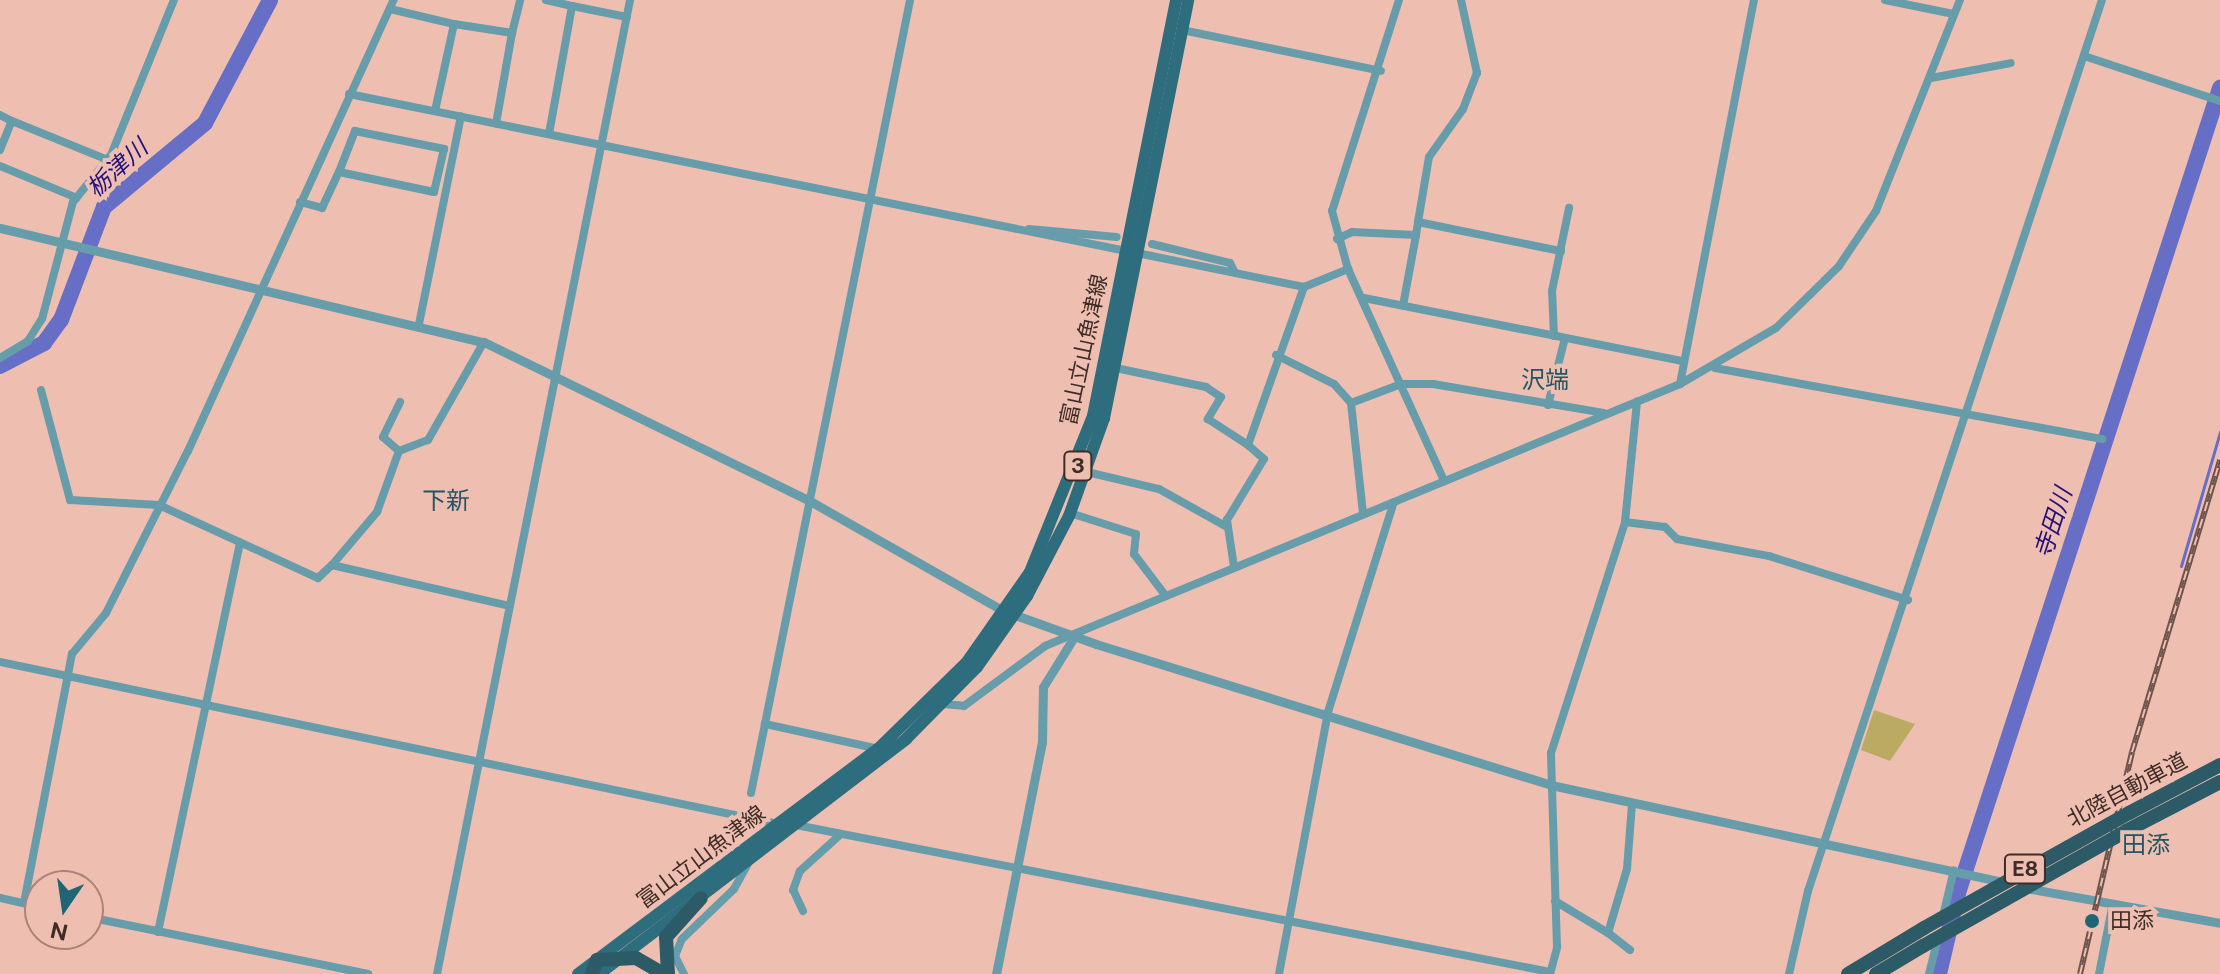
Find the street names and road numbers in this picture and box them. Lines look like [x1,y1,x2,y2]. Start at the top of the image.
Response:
street label: 富山立山魚津線 [1055,272,1113,428]
road number: 3 [1062,450,1094,482]
street label: 北陸自動車道 [2063,747,2191,833]
street label: 富山立山魚津線 [632,800,770,914]
road number: E8 [2003,853,2047,885]

